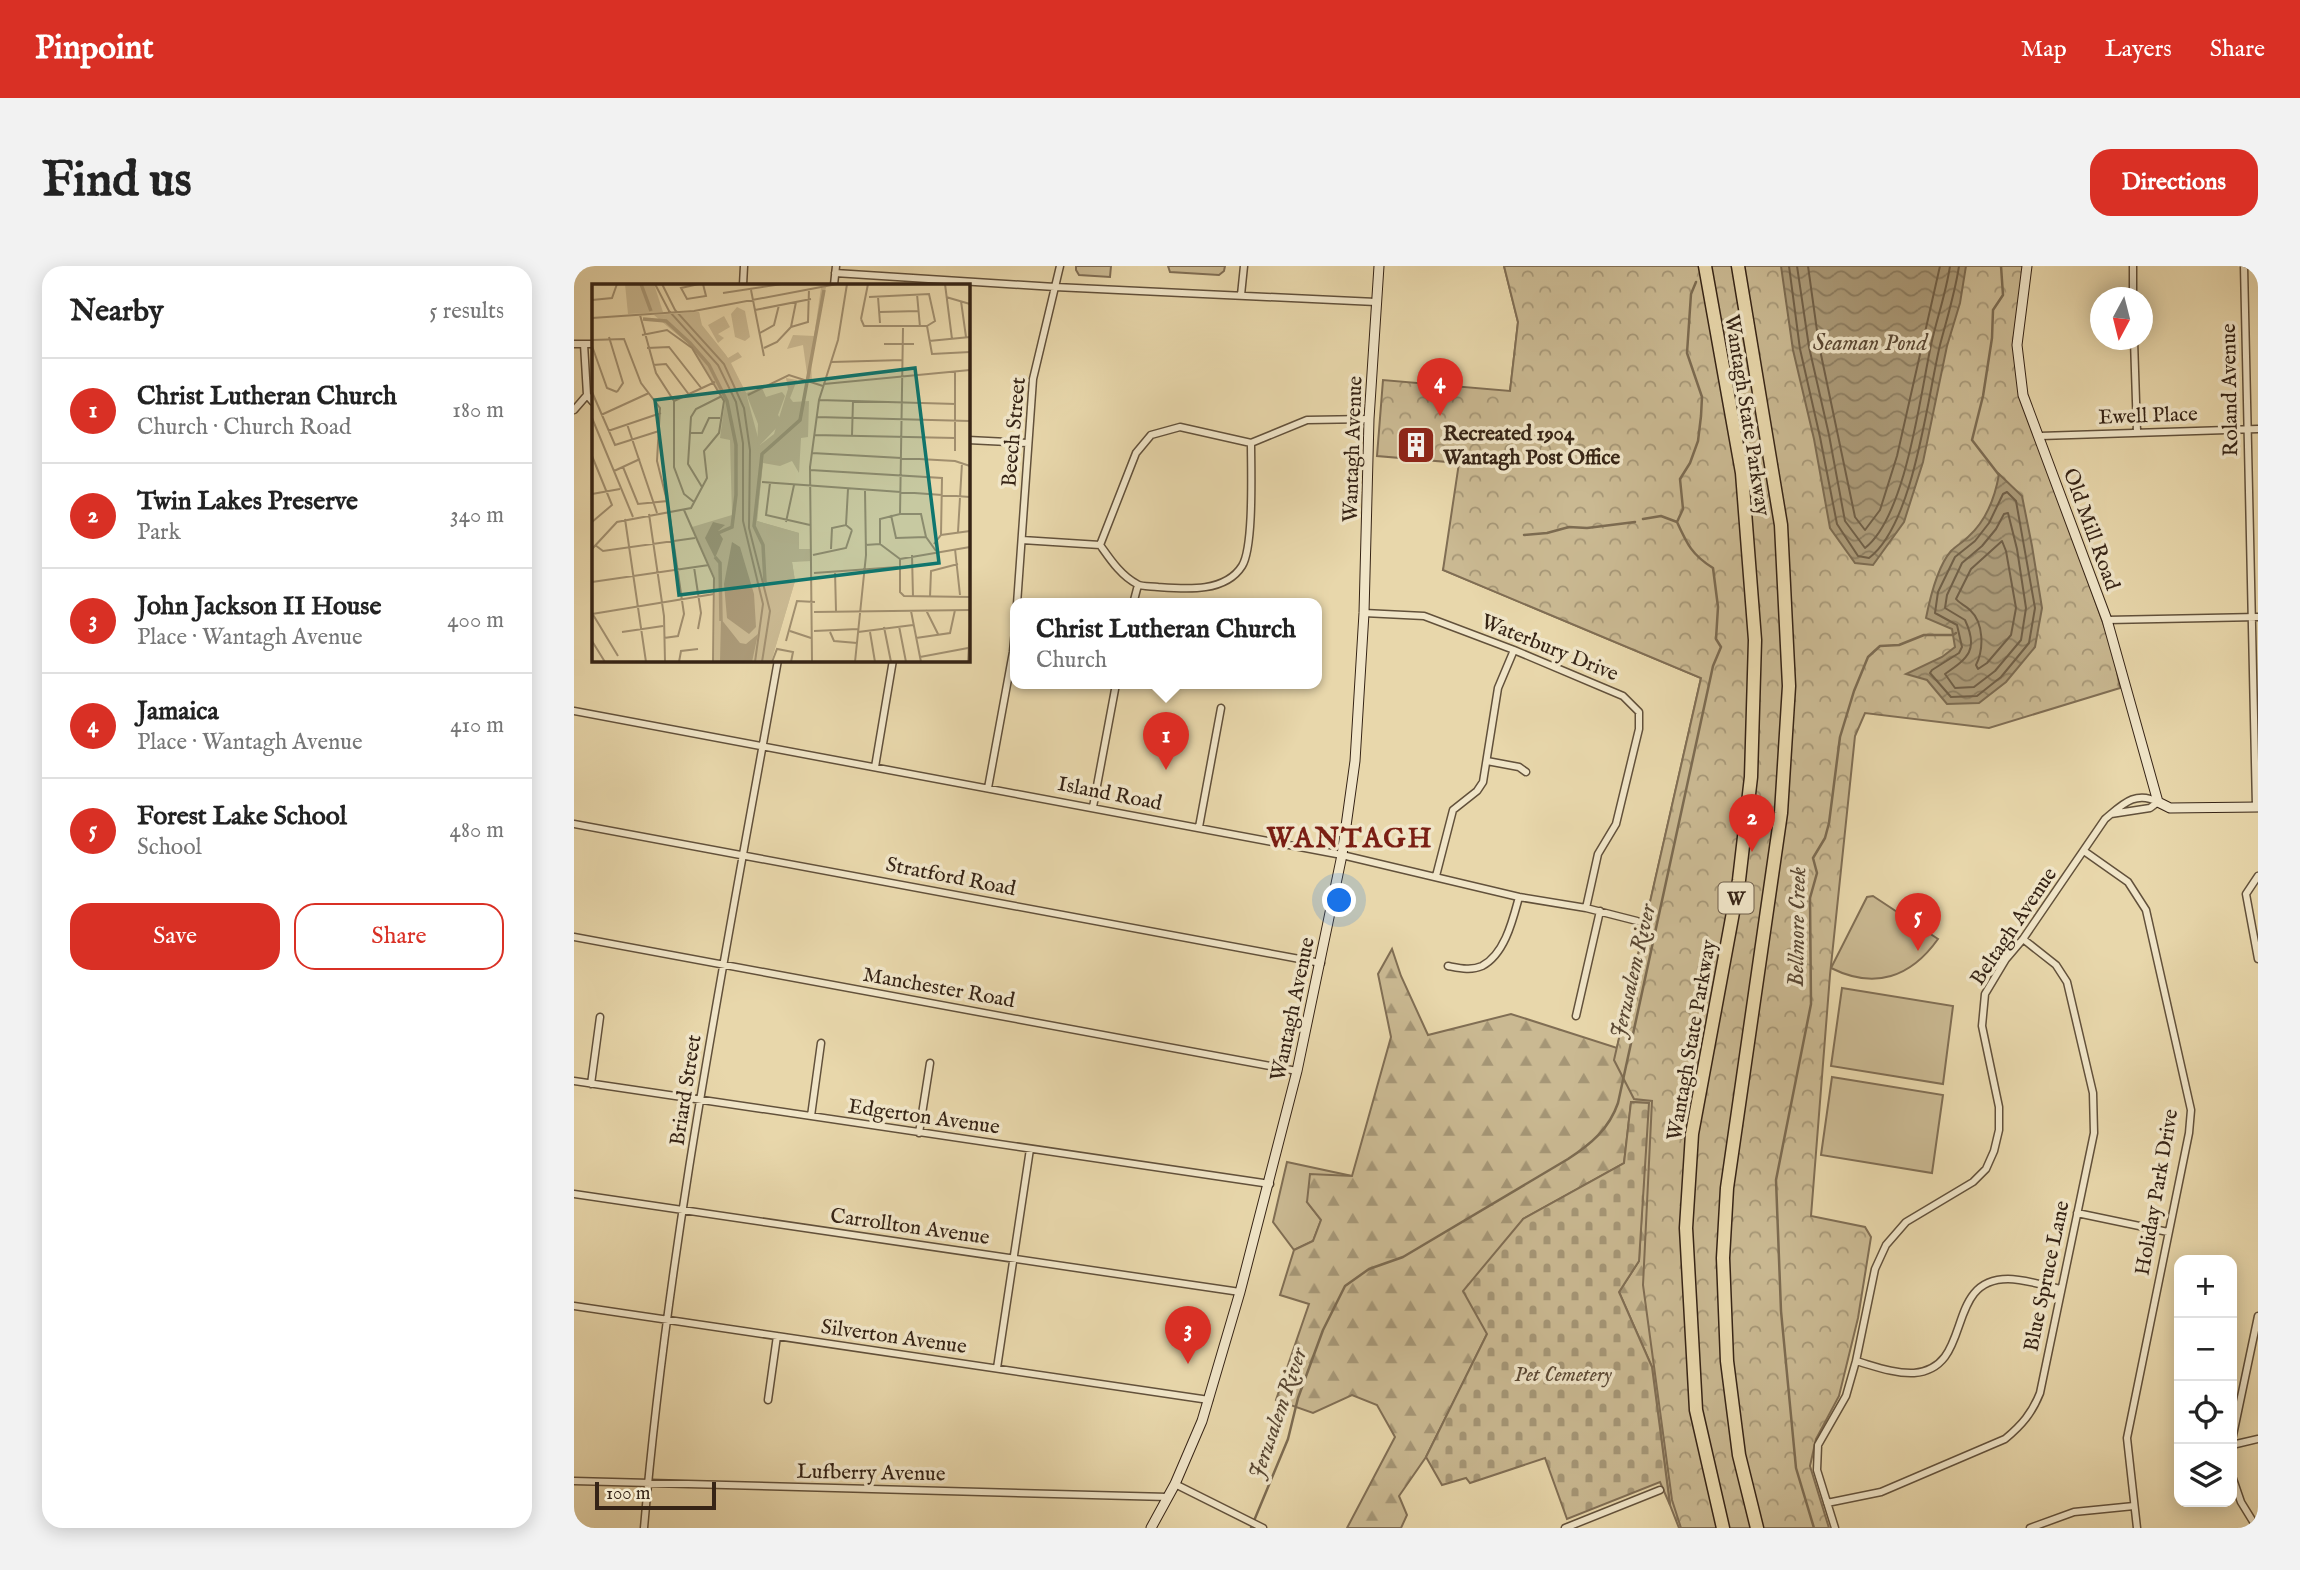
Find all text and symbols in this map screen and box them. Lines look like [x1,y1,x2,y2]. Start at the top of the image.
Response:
text: Pinpoint [35,28,154,70]
text: Map [2021,34,2067,65]
text: Layers [2105,34,2172,65]
text: Share [2210,34,2265,65]
button: Directions [2090,149,2258,216]
text: Find us [42,151,192,213]
inset map [592,284,970,662]
north arrow [2090,287,2153,350]
text: Nearby [70,293,163,331]
text: 5 results [429,297,504,326]
street label: Wantagh State Parkway [1717,313,1776,519]
street label: Roland Avenue [2216,323,2245,457]
water label: Seaman Pond [1813,329,1929,358]
pin: 4 [1417,358,1463,416]
street label: Wantagh Avenue [1337,375,1370,523]
street label: Beech Street [996,376,1033,488]
text: Christ Lutheran Church [137,380,397,413]
text: 1 [89,396,97,425]
text: 180 m [452,396,504,425]
street label: Ewell Place [2098,401,2199,432]
text: Church · Church Road [137,413,351,442]
place label: Recreated 1904 Wantagh Post Office [1442,421,1620,472]
building icon: Recreated 1904 Wantagh Post Office [1395,424,1437,466]
street label: Old Mill Road [2056,465,2125,595]
text: Twin Lakes Preserve [137,485,358,518]
text: 2 [88,501,98,530]
text: 340 m [450,501,504,530]
text: Park [137,518,181,547]
text: John Jackson II House [137,590,381,623]
popup [1010,598,1322,689]
text: 3 [89,606,97,635]
text: 400 m [447,606,504,635]
street label: Waterbury Drive [1477,609,1622,688]
text: Christ Lutheran Church [1036,613,1296,646]
text: Place · Wantagh Avenue [137,623,363,652]
text: Church [1036,646,1107,675]
text: Jamaica [137,695,219,728]
text: 4 [87,711,99,740]
text: 410 m [450,711,504,740]
pin: 1 [1143,712,1189,770]
text: Place · Wantagh Avenue [137,728,363,757]
street label: Island Road [1055,771,1165,818]
pin: 2 [1729,794,1775,852]
text: Forest Lake School [137,800,347,833]
text: 5 [89,816,97,845]
text: 480 m [450,816,504,845]
district label: WANTAGH [1266,822,1433,857]
text: School [137,833,202,862]
street label: Stratford Road [884,852,1019,903]
street label: Beltagh Avenue [1965,862,2064,991]
water label: Bellmore Creek [1782,867,1813,987]
your location [1322,883,1356,917]
road number: W [1718,883,1754,914]
pin: 5 [1895,893,1941,951]
water label: Jerusalem River [1604,900,1663,1041]
button: Save [70,903,280,970]
button: Share [294,903,504,970]
street label: Wantagh Avenue [1265,934,1322,1084]
street label: Wantagh State Parkway [1662,937,1724,1143]
street label: Manchester Road [861,962,1018,1015]
street label: Briard Street [664,1033,709,1148]
street label: Edgerton Avenue [846,1093,1002,1142]
street label: Holiday Park Drive [2130,1107,2185,1278]
street label: Blue Spruce Lane [2018,1198,2077,1354]
street label: Carrollton Avenue [828,1203,992,1252]
map controls [2174,1255,2237,1507]
button: + [2174,1255,2237,1318]
pin: 3 [1165,1306,1211,1364]
street label: Silverton Avenue [819,1314,969,1361]
button: − [2174,1318,2237,1381]
water label: Jerusalem River [1242,1343,1315,1483]
park label: Pet Cemetery [1514,1362,1612,1389]
button: locate [2174,1381,2237,1444]
button: layers [2174,1444,2237,1507]
street label: Lufberry Avenue [796,1459,946,1488]
scale bar [595,1479,716,1511]
text: 100 m [606,1482,650,1506]

